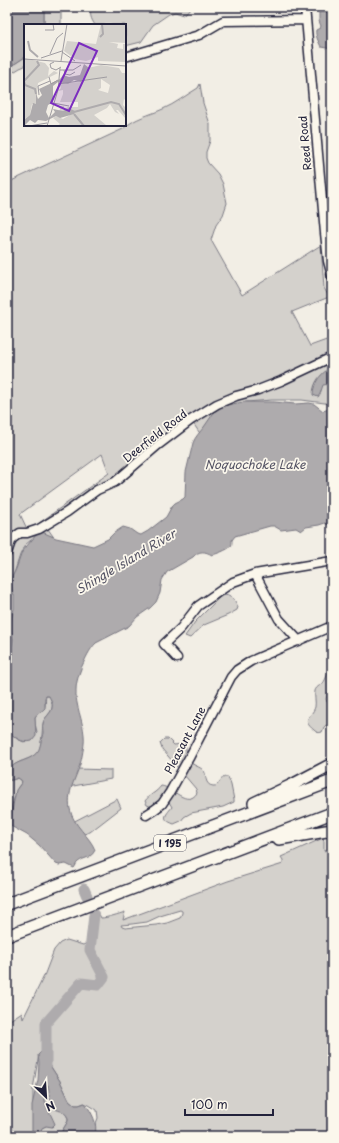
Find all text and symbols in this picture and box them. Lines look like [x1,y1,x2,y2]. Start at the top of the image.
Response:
inset map [24,24,126,126]
street label: Reed Road [294,115,315,171]
street label: Deerfield Road [119,405,191,466]
water label: Noquochoke Lake [205,455,306,473]
water label: Shingle Island River [72,523,180,598]
street label: Pleasant Lane [160,703,210,777]
road number: I 195 [154,835,186,851]
north arrow [26,1077,66,1117]
scale bar [185,1091,273,1117]
text: 100 m [191,1095,228,1113]
text: N [43,1097,58,1116]

